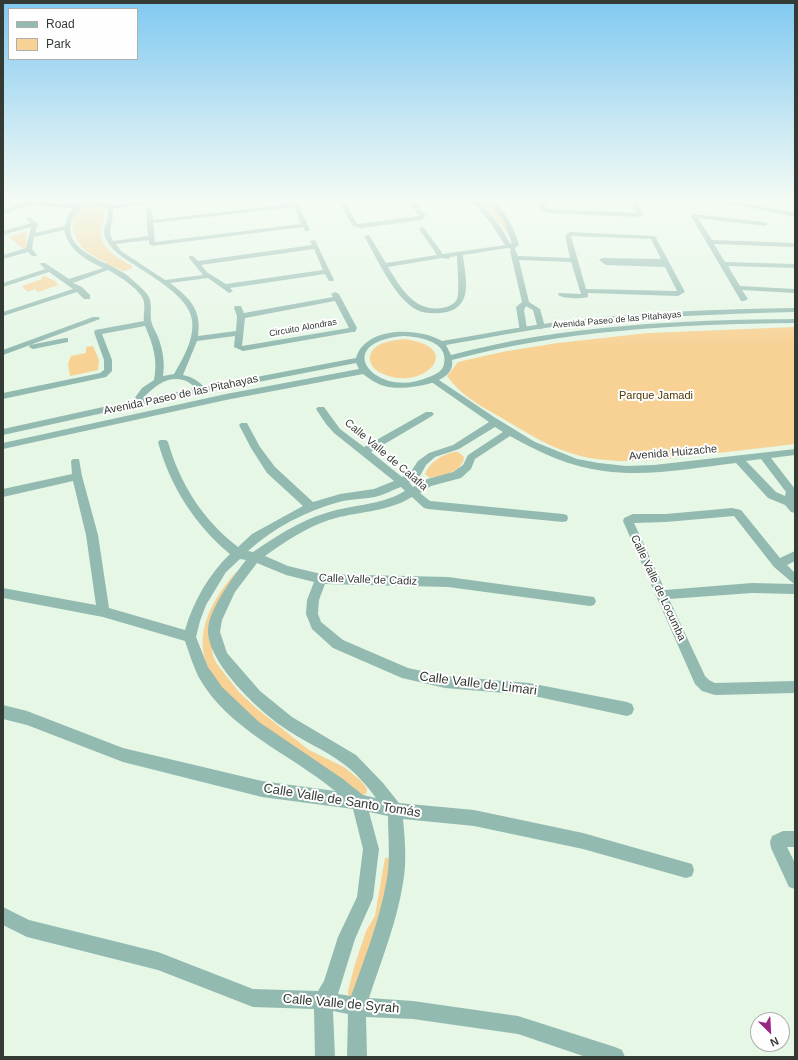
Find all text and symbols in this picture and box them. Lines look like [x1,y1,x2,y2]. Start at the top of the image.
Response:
legend [8,8,138,60]
text: Road [46,17,75,31]
text: Park [46,37,71,51]
street label: Avenida Paseo de las Pitahayas [552,309,682,331]
street label: Circuito Alondras [268,317,338,339]
street label: Avenida Paseo de las Pitahayas [103,372,259,418]
park label: Parque Jamadi [619,389,693,403]
street label: Calle Valle de Calafia [342,416,430,494]
street label: Avenida Huizache [628,443,718,463]
street label: Calle Valle de Locumba [628,533,688,643]
street label: Calle Valle de Cadiz [319,572,417,588]
street label: Calle Valle de Limari [418,669,538,699]
street label: Calle Valle de Santo Tomás [262,781,422,821]
street label: Calle Valle de Syrah [282,991,400,1017]
north arrow [750,1012,790,1052]
text: N [768,1035,781,1049]

